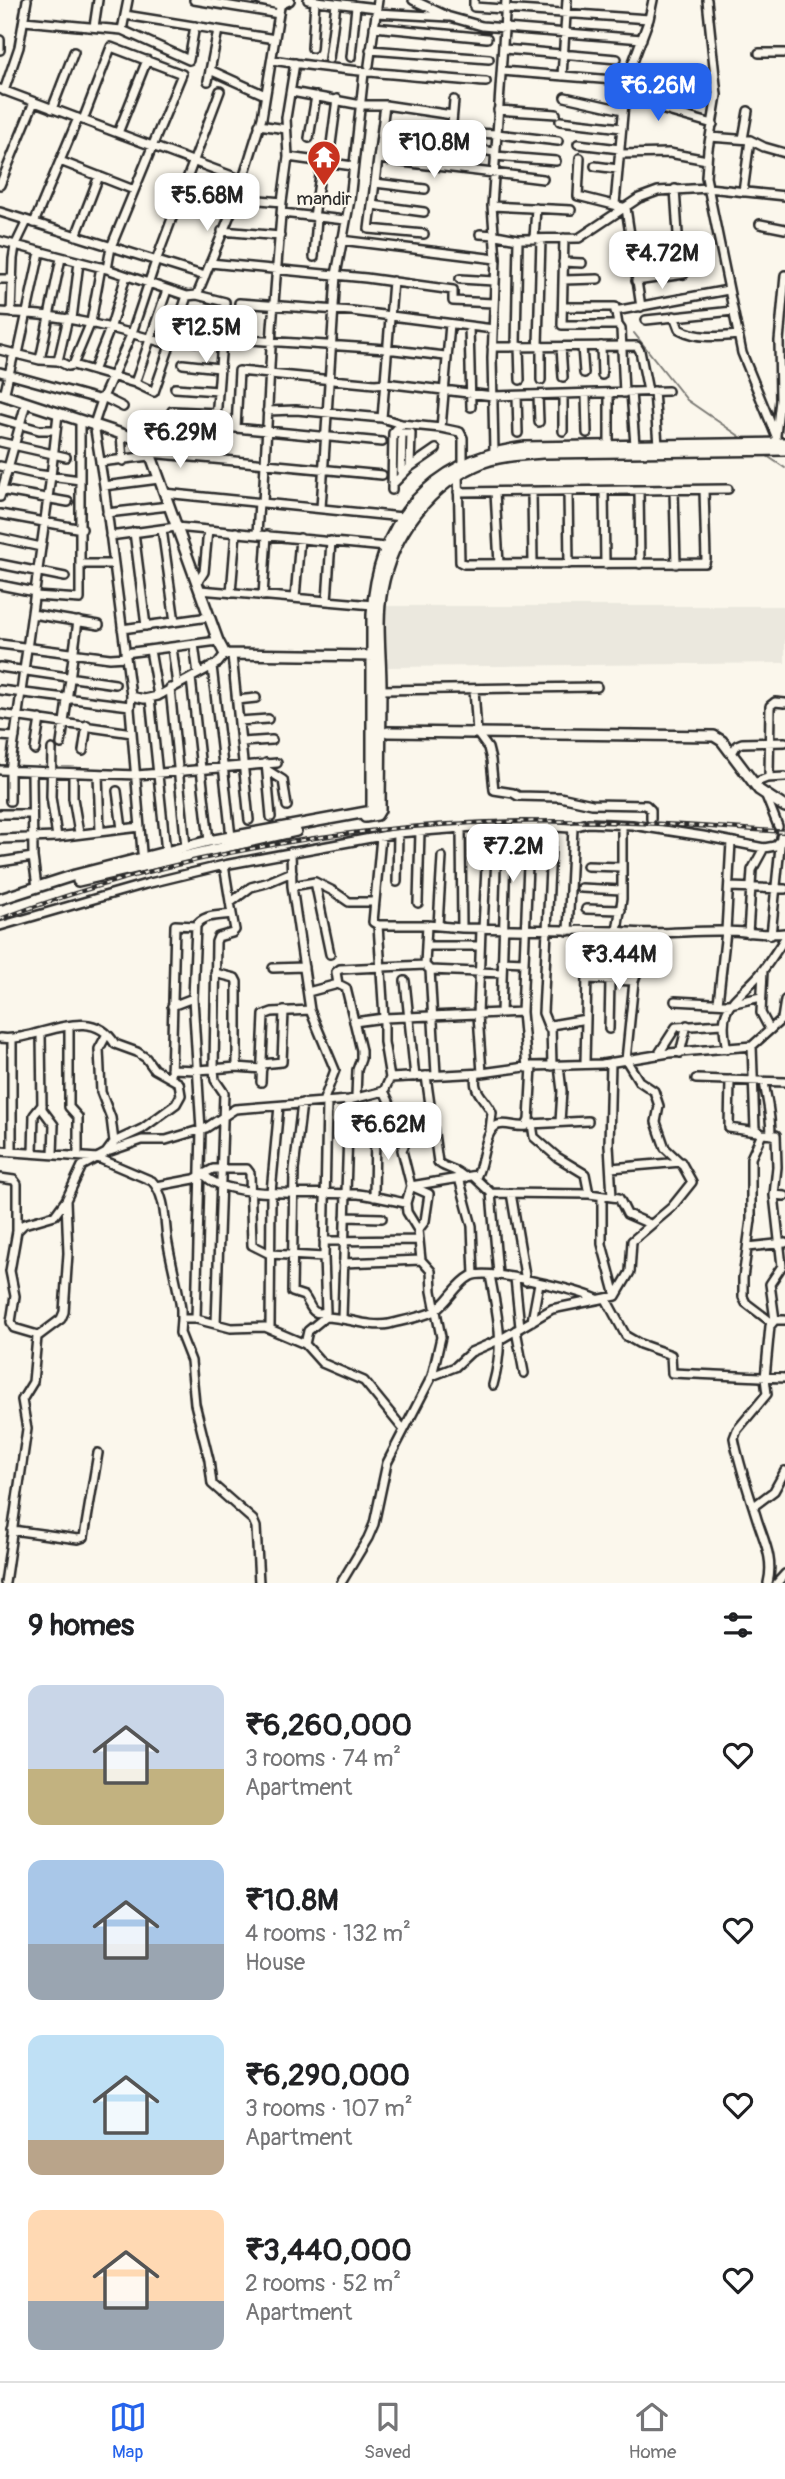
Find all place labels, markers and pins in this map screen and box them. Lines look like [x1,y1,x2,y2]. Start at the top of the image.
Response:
pin: ₹6.26M [601,64,715,123]
pin: ₹10.8M [377,120,491,180]
temple icon: mandir [305,138,343,187]
pin: ₹5.68M [150,174,264,233]
place label: mandir [296,187,352,211]
pin: ₹4.72M [605,232,719,291]
pin: ₹12.5M [149,306,263,365]
pin: ₹6.29M [123,410,237,470]
pin: ₹7.2M [464,824,562,884]
pin: ₹3.44M [562,932,676,992]
pin: ₹6.62M [331,1102,445,1162]

